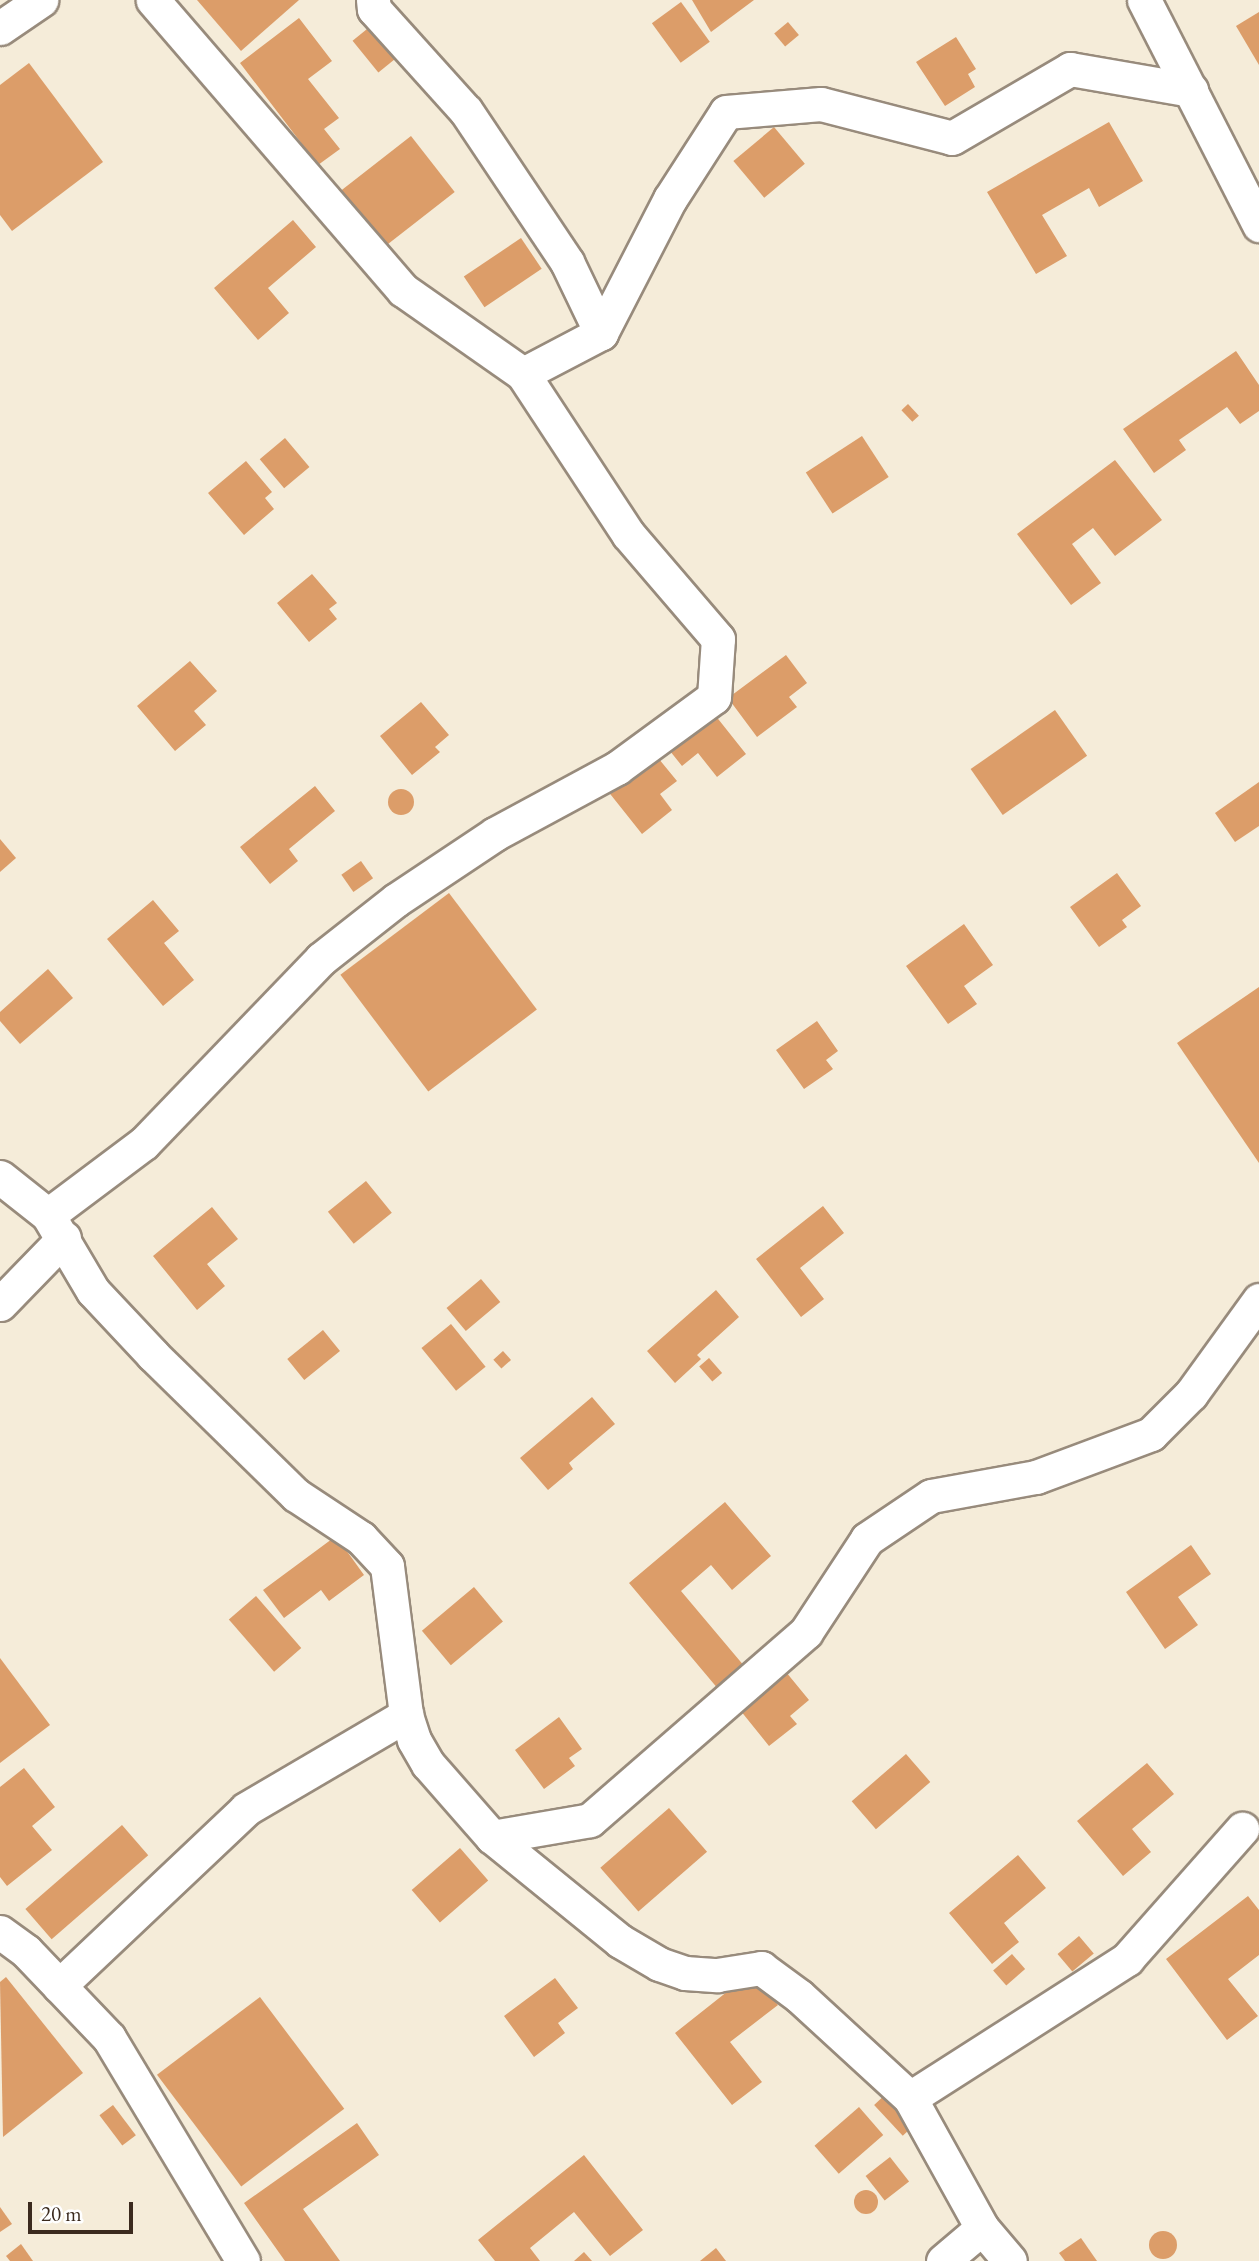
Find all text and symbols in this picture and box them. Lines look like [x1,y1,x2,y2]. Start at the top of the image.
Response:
scale bar [32,2188,136,2232]
text: 20 m [41,2200,82,2227]

